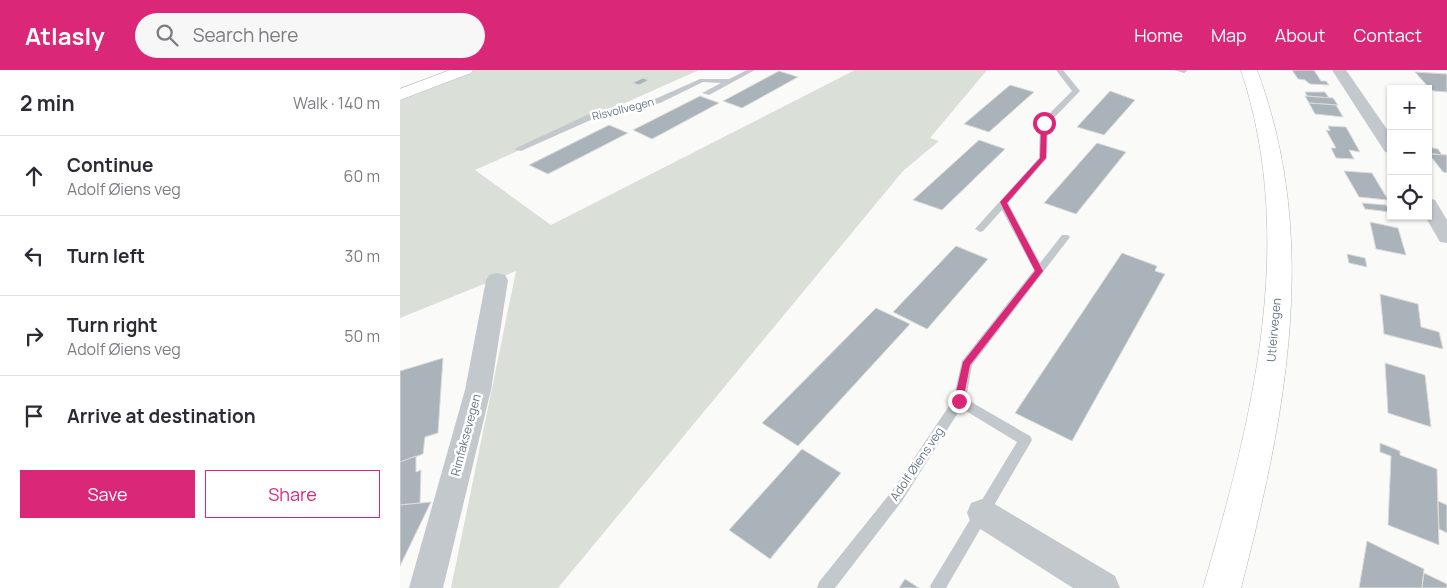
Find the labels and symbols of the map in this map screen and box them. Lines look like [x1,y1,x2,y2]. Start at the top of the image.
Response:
street label: Risvollvegen [590,94,655,123]
route start [1033,112,1056,135]
street label: Utleirvegen [1262,297,1285,363]
route end [948,390,971,413]
street label: Rimfaksevegen [446,392,485,478]
street label: Adolf Øiens veg [886,424,948,504]

